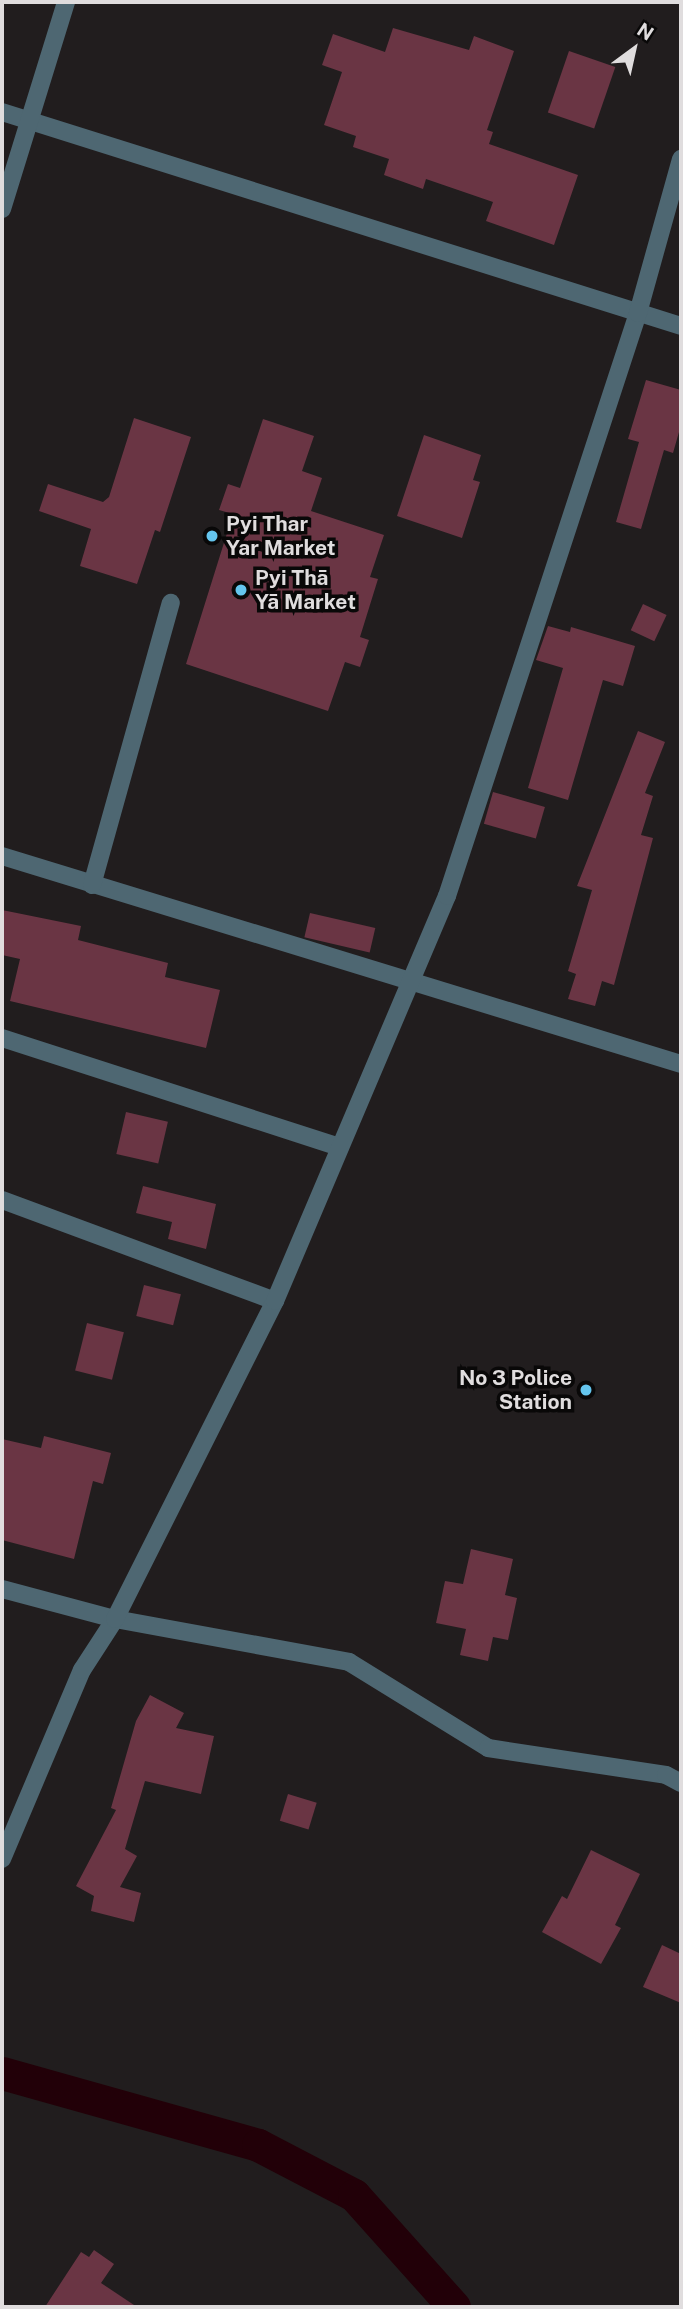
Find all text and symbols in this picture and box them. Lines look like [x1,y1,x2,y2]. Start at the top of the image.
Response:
north arrow [599,14,669,84]
text: N [633,18,658,45]
place label: Pyi Thar Yar Market [226,511,336,561]
marker: Pyi Thar Yar Market [204,528,220,544]
place label: Pyi Thā Yā Market [255,565,356,615]
marker: Pyi Thā Yā Market [233,582,249,598]
place label: No 3 Police Station [459,1365,572,1415]
marker: No 3 Police Station [578,1382,594,1398]

